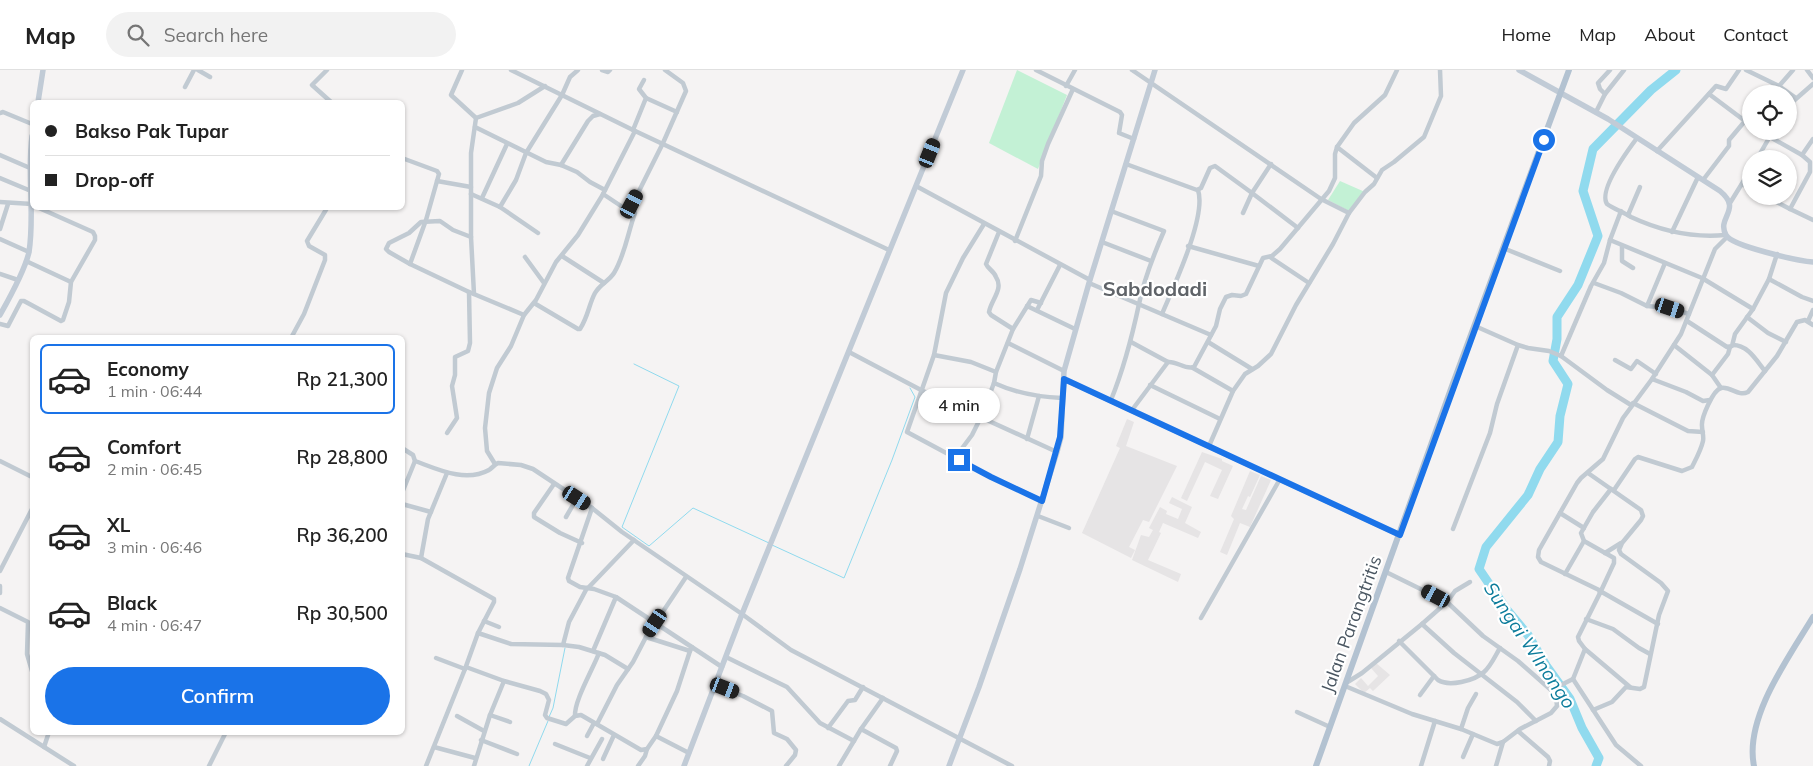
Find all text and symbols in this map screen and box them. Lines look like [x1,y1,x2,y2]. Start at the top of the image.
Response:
search box [106,12,456,57]
text: Map [25,20,76,50]
icon: search [124,21,152,49]
text: Search here [164,23,268,47]
text: Home [1501,23,1551,46]
text: Map [1579,23,1616,46]
text: About [1644,23,1695,46]
text: Contact [1723,23,1788,46]
map controls [1742,85,1797,205]
button: locate [1742,85,1797,140]
text: Bakso Pak Tupar [75,119,229,143]
route start [1533,129,1555,151]
car [917,136,942,170]
button: layers [1742,150,1797,205]
text: Drop-off [75,168,153,192]
car [618,187,645,221]
district label: Sabdodadi [1103,276,1207,301]
car [1653,296,1686,320]
icon: car [47,357,92,402]
text: Economy [107,357,189,381]
text: Rp 21,300 [297,367,388,391]
text: 1 min · 06:44 [107,381,202,401]
callout: 4 min [918,388,1000,422]
text: 4 min [938,395,980,415]
icon: car [47,435,92,480]
text: Comfort [107,435,181,459]
text: Rp 28,800 [297,445,388,469]
route end [948,449,970,471]
text: 2 min · 06:45 [107,459,202,479]
car [560,484,593,512]
icon: car [47,513,92,558]
text: XL [107,513,130,537]
text: Rp 36,200 [297,523,388,547]
text: 3 min · 06:46 [107,537,202,557]
street label: Jalan Parangtritis [1315,552,1387,696]
water label: Sungai WInongo [1479,577,1581,713]
car [1419,582,1452,610]
icon: car [47,591,92,636]
text: Black [107,591,157,615]
text: Rp 30,500 [297,601,388,625]
car [640,606,669,640]
text: 4 min · 06:47 [107,615,202,635]
button: Confirm [45,667,390,725]
car [708,676,741,700]

